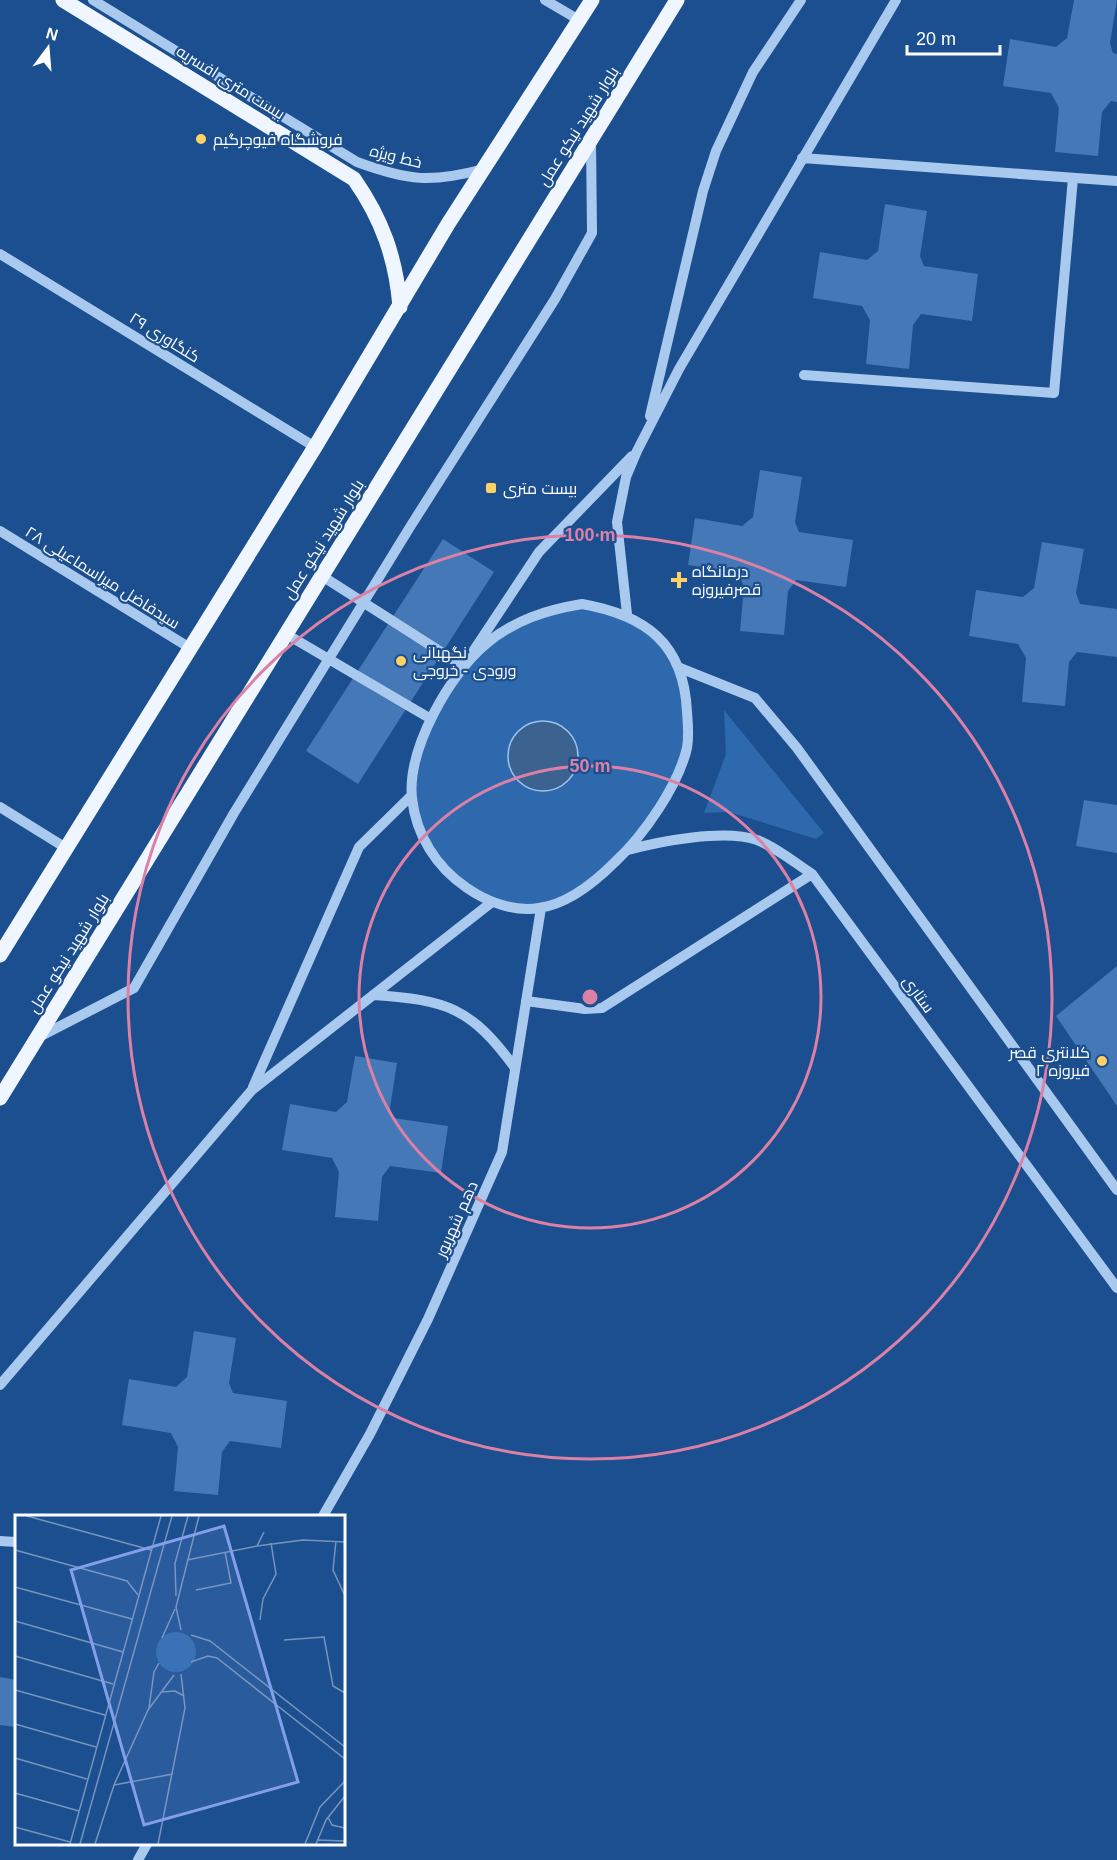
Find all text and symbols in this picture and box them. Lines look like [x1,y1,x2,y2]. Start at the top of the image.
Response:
north arrow [18,18,78,78]
scale bar [907,18,1000,56]
text: N [44,24,60,44]
text: 20 m [916,29,956,49]
street label: بیست متری افسریه [172,42,288,124]
street label: بلوار شهید نیکو عمل [535,63,624,190]
place label: فروشگاه فیوچرگیم [213,131,343,151]
marker: فروشگاه فیوچرگیم [194,132,208,146]
street label: خط ویژه [368,142,424,172]
street label: کنگاوری ۲۹ [126,309,203,367]
street label: بلوار شهید نیکو عمل [280,476,369,603]
place label: بیست متری [503,480,577,499]
marker: بیست متری [484,481,498,495]
street label: سیدفاضل میراسماعیلی ۲۸ [21,523,183,634]
text: 100 m [564,525,616,545]
place label: درمانگاه قصرفیروزه [692,563,761,599]
marker: درمانگاه قصرفیروزه [670,571,688,589]
place label: نگهبانی ورودی - خروجی [413,644,516,681]
marker: نگهبانی ورودی - خروجی [394,654,408,668]
text: 50 m [569,756,611,776]
street label: بلوار شهید نیکو عمل [25,890,114,1017]
street label: ستاری [898,973,938,1017]
centre of rings [580,987,600,1007]
place label: کلانتری قصر فیروزه ۲ [1008,1044,1090,1080]
marker: کلانتری قصر فیروزه ۲ [1095,1054,1109,1068]
street label: دهم شهریور [432,1178,484,1262]
inset map [15,1515,345,1845]

